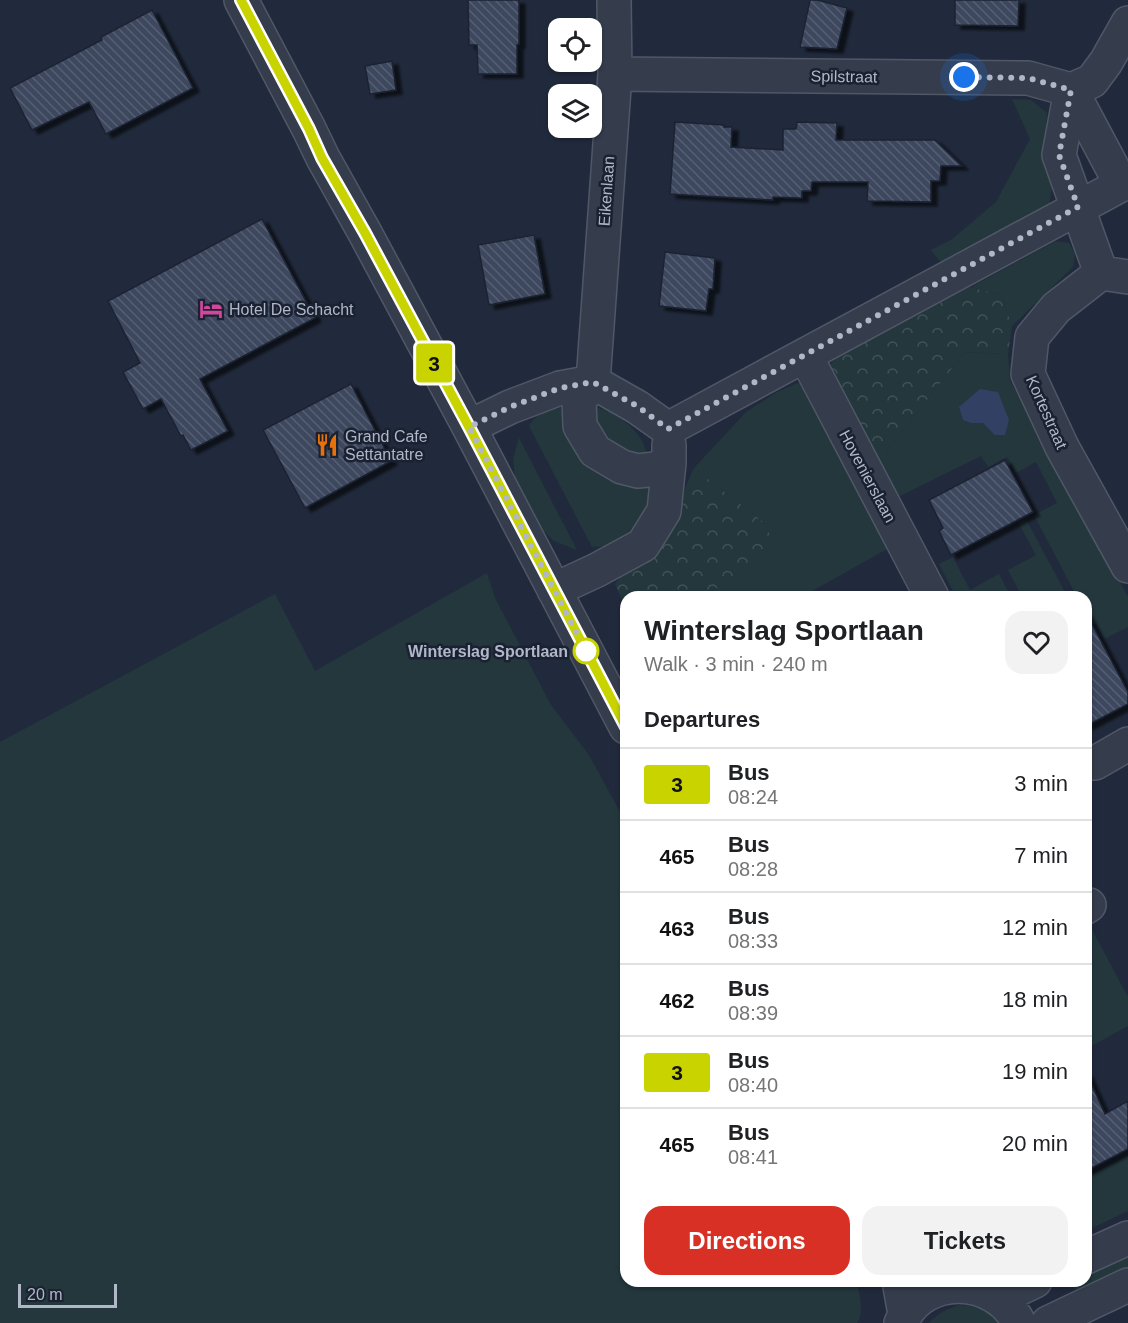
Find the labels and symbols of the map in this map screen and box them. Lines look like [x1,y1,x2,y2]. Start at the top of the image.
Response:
your location [949,62,979,92]
street label: Spilstraat [810,67,878,86]
street label: Eikenlaan [596,155,617,227]
hotel icon: Hotel De Schacht [198,296,224,322]
place label: Hotel De Schacht [229,301,354,318]
line badge: 3 [414,344,454,382]
street label: Kortestraat [1023,373,1070,452]
street label: Hovenierslaan [836,427,899,525]
place label: Grand Cafe Settantatre [345,428,428,463]
restaurant icon: Grand Cafe Settantatre [314,432,340,458]
marker: Winterslag Sportlaan [573,638,599,664]
place label: Winterslag Sportlaan [408,643,568,660]
scale bar [18,1281,117,1308]

